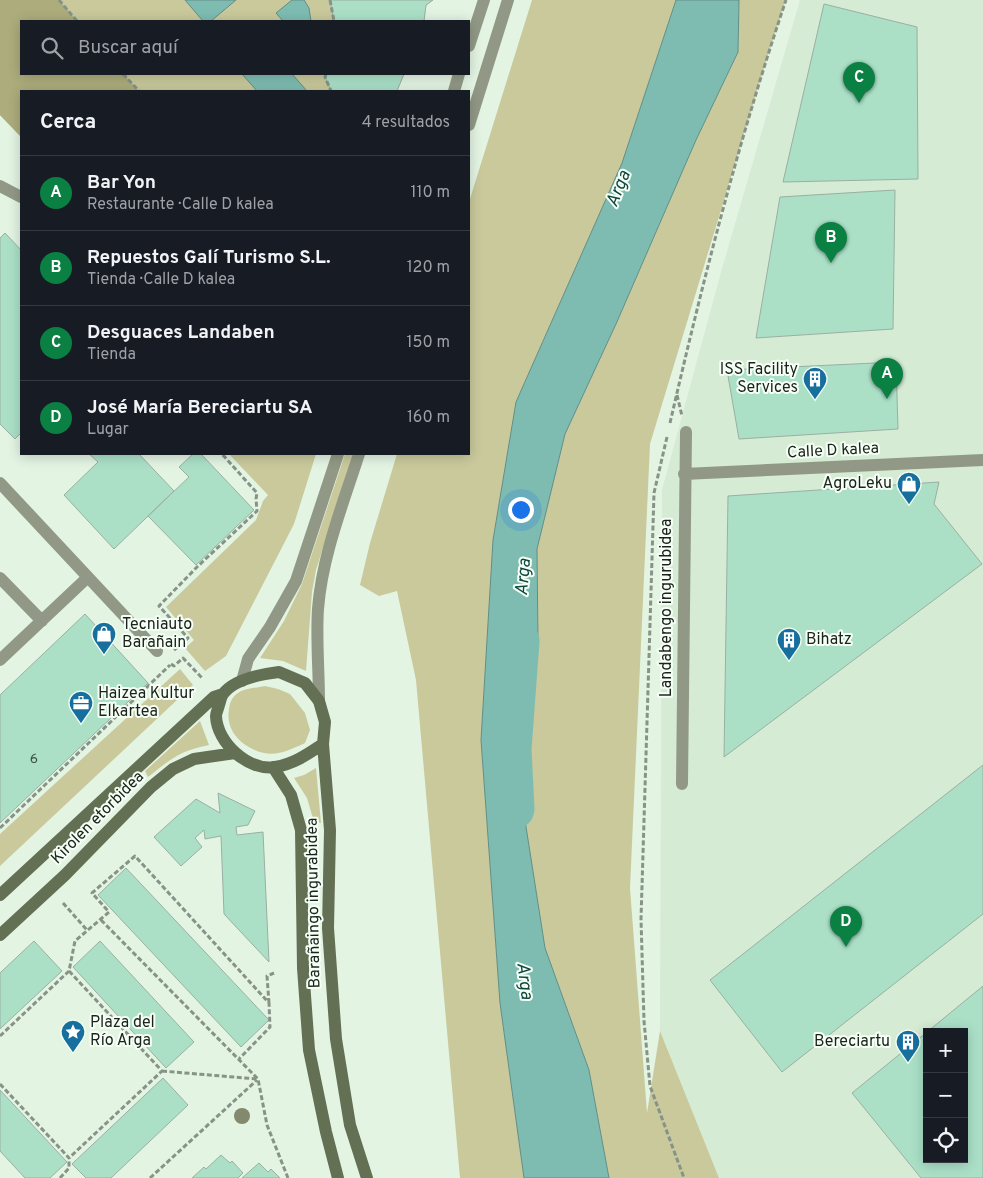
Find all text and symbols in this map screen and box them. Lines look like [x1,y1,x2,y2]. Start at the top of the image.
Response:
search box [20,20,470,75]
icon: search [38,34,66,62]
text: Buscar aquí [78,36,178,60]
pin: C [843,62,875,103]
text: Cerca [40,109,96,136]
text: 4 resultados [362,113,450,133]
water label: Arga [601,167,637,211]
text: Bar Yon [87,171,156,195]
text: A [50,183,62,203]
text: 110 m [410,183,450,203]
text: Restaurante · Calle D kalea [87,195,274,215]
pin: B [815,222,847,263]
text: Repuestos Galí Turismo S.L. [87,246,331,270]
text: B [50,258,62,278]
text: 120 m [407,258,450,278]
text: Tienda · Calle D kalea [87,270,235,290]
text: Desguaces Landaben [87,321,275,345]
text: C [51,333,61,353]
text: 150 m [407,333,450,353]
text: Tienda [87,345,136,365]
pin: A [871,358,903,399]
place label: ISS Facility Services [720,360,798,398]
building icon: ISS Facility Services [802,366,828,400]
text: José María Bereciartu SA [87,396,313,420]
text: D [50,408,62,428]
text: 160 m [407,408,450,428]
text: Lugar [87,420,129,440]
street label: Calle D kalea [787,439,879,463]
shop icon: AgroLeku [896,471,922,505]
place label: AgroLeku [823,474,892,494]
your location [508,497,534,523]
street label: Landabengo ingurubidea [657,519,677,697]
water label: Arga [511,557,537,596]
place label: Tecniauto Barañain [122,615,192,653]
shop icon: Tecniauto Barañain [91,621,117,655]
building icon: Bihatz [776,627,802,661]
place label: Bihatz [806,630,852,650]
place label: Haizea Kultur Elkartea [98,684,195,722]
office icon: Haizea Kultur Elkartea [68,690,94,724]
house number: 6 [30,751,38,768]
street label: Kirolen etorbidea [47,767,149,869]
street label: Barañaingo ingurabidea [303,817,325,989]
pin: D [830,906,862,947]
water label: Arga [510,961,538,1002]
place label: Plaza del Río Arga [90,1013,155,1051]
place icon: Plaza del Río Arga [60,1019,86,1053]
map controls [923,1028,968,1163]
button: + [923,1028,968,1073]
building icon: Bereciartu [895,1029,921,1063]
place label: Bereciartu [814,1032,890,1052]
button: − [923,1073,968,1118]
button: locate [923,1118,968,1163]

